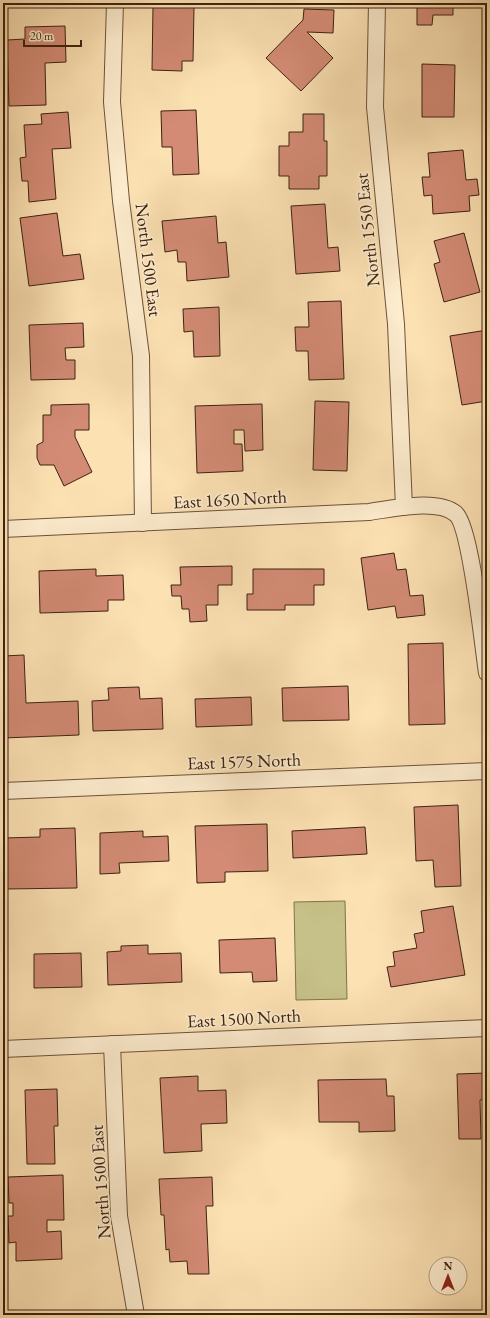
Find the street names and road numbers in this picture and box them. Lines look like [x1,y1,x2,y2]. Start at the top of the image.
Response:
street label: North 1550 East [350,172,384,288]
street label: North 1500 East [131,202,167,318]
street label: East 1650 North [172,485,288,513]
street label: East 1575 North [187,748,301,774]
street label: East 1500 North [186,1004,302,1032]
street label: North 1500 East [85,1124,115,1240]

